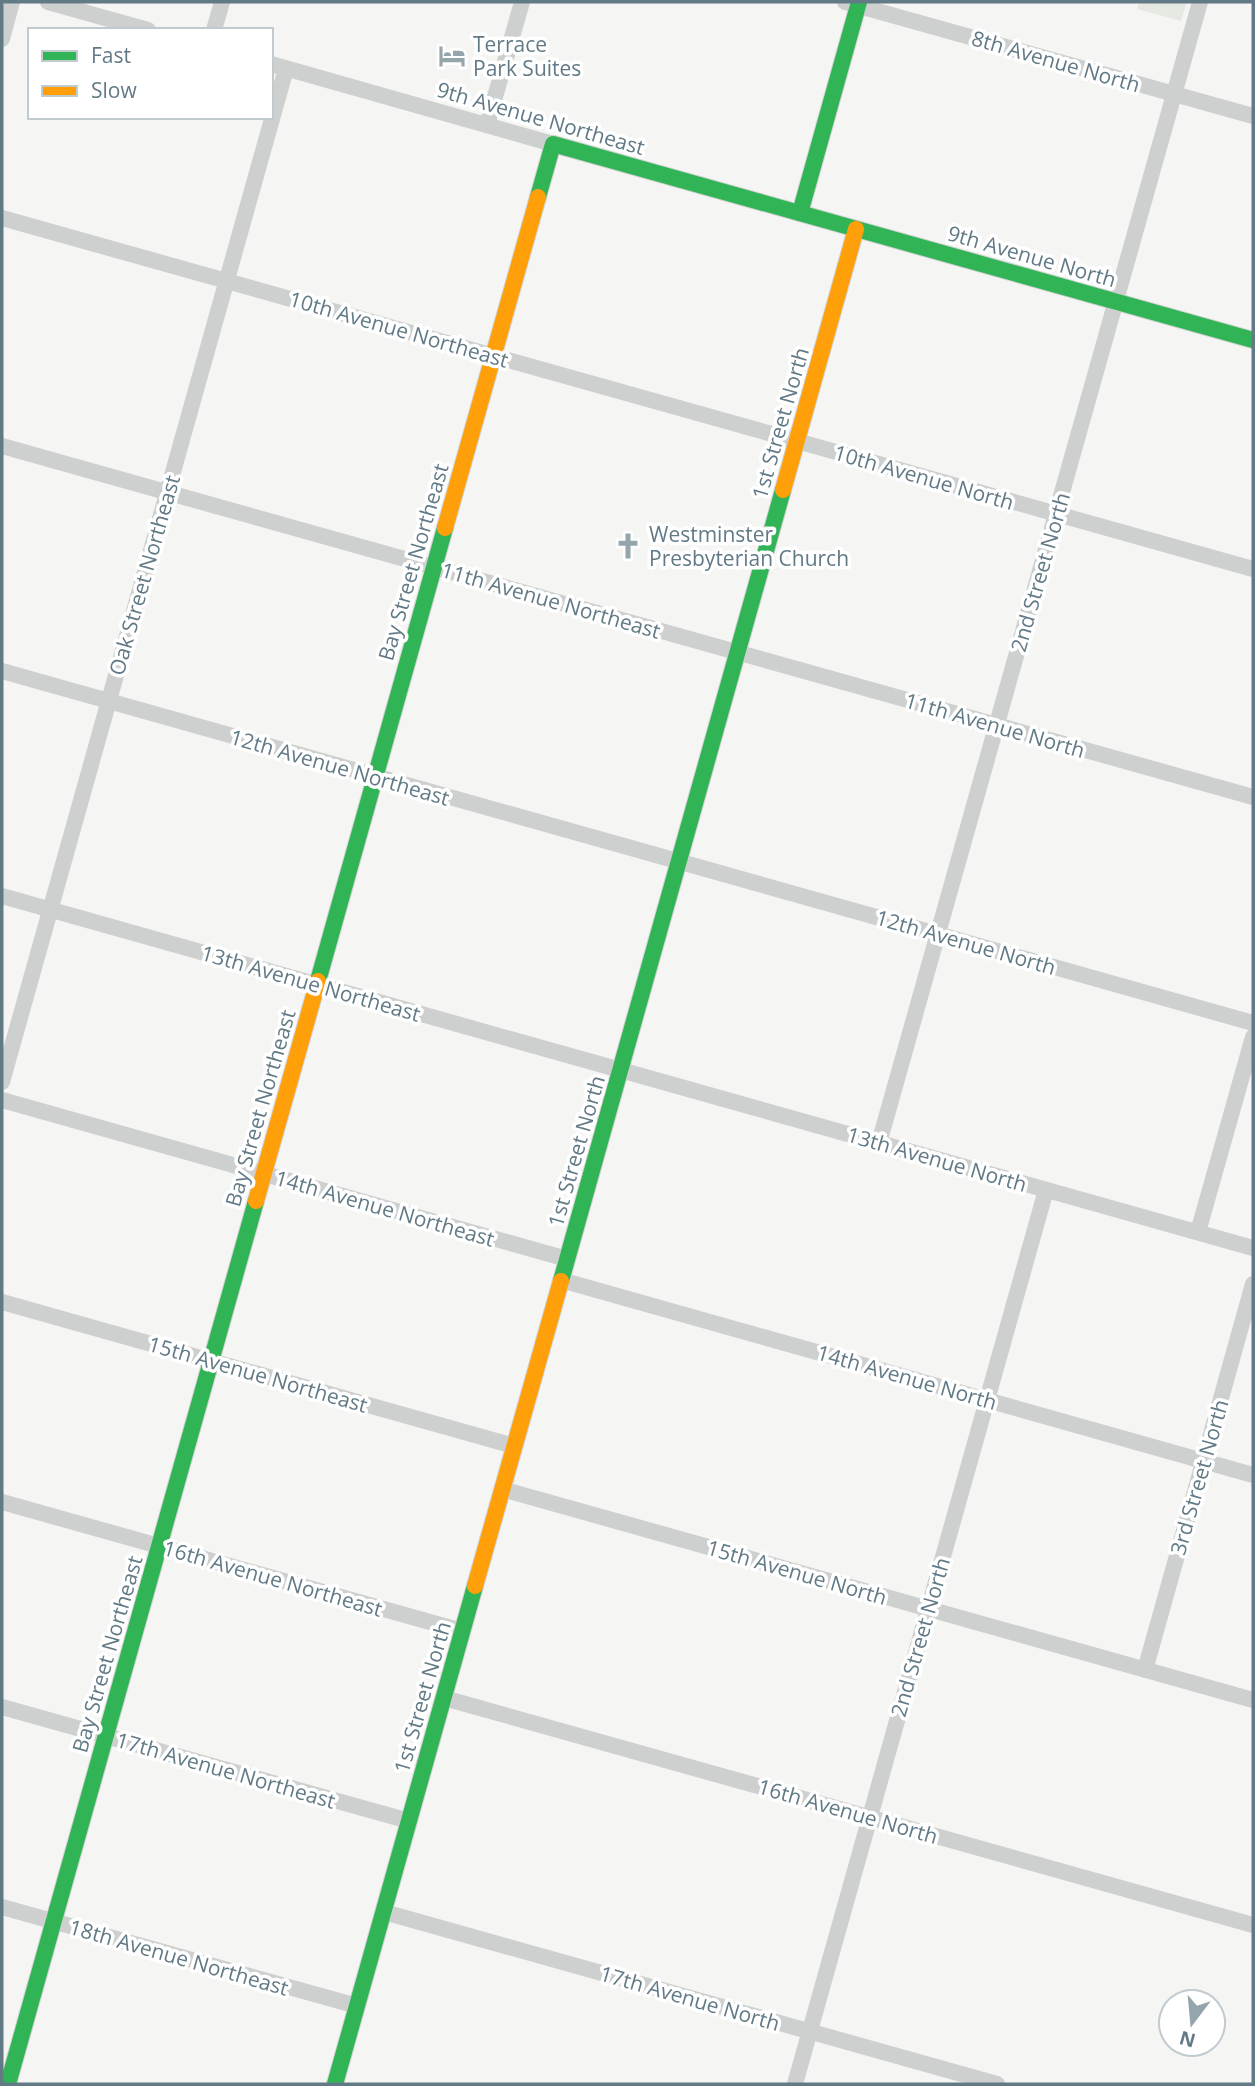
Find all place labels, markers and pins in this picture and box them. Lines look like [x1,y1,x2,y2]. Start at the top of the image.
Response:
place label: Terrace Park Suites [473,30,581,82]
hotel icon: Terrace Park Suites [437,41,467,71]
place label: Westminster Presbyterian Church [649,520,849,572]
church icon: Westminster Presbyterian Church [613,531,643,561]

